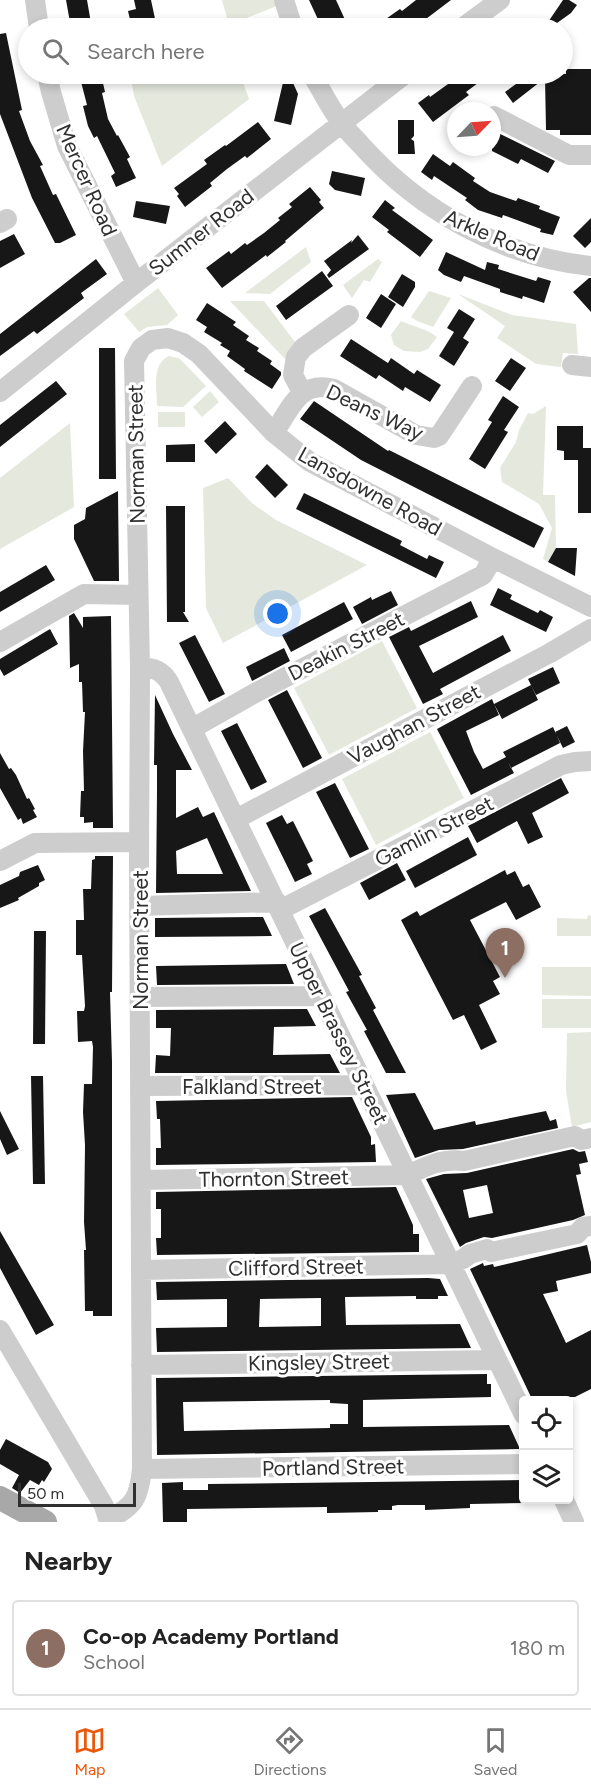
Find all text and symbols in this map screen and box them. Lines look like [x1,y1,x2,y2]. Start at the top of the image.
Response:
search box [18,18,573,84]
icon: search [39,35,72,68]
text: Search here [87,38,205,65]
north arrow [447,102,501,156]
street label: Mercer Road [51,120,123,240]
street label: Sumner Road [144,183,258,281]
street label: Arkle Road [441,204,543,266]
street label: Deans Way [322,379,428,445]
street label: Norman Street [122,384,150,524]
street label: Lansdowne Road [294,441,446,541]
your location [263,599,292,628]
street label: Deakin Street [284,606,408,686]
street label: Vaughan Street [343,679,485,769]
street label: Gamlin Street [371,790,498,872]
street label: Norman Street [128,870,153,1010]
pin: 1 [486,928,524,978]
street label: Upper Brassey Street [284,938,394,1128]
street label: Falkland Street [182,1074,322,1099]
street label: Thornton Street [199,1164,349,1192]
street label: Clifford Street [228,1253,364,1281]
street label: Kingsley Street [248,1348,390,1376]
map controls [519,1396,573,1504]
button: locate [519,1396,573,1450]
button: layers [519,1450,573,1504]
street label: Portland Street [262,1453,405,1481]
scale bar [18,1480,136,1508]
text: 50 m [27,1484,64,1503]
text: Nearby [24,1545,112,1577]
text: Co-op Academy Portland [83,1623,339,1650]
text: 1 [41,1636,50,1660]
text: 180 m [510,1636,565,1660]
text: School [83,1650,145,1674]
tab: Map [73,1724,106,1779]
tab: Directions [253,1724,326,1779]
tab: Saved [473,1724,518,1779]

